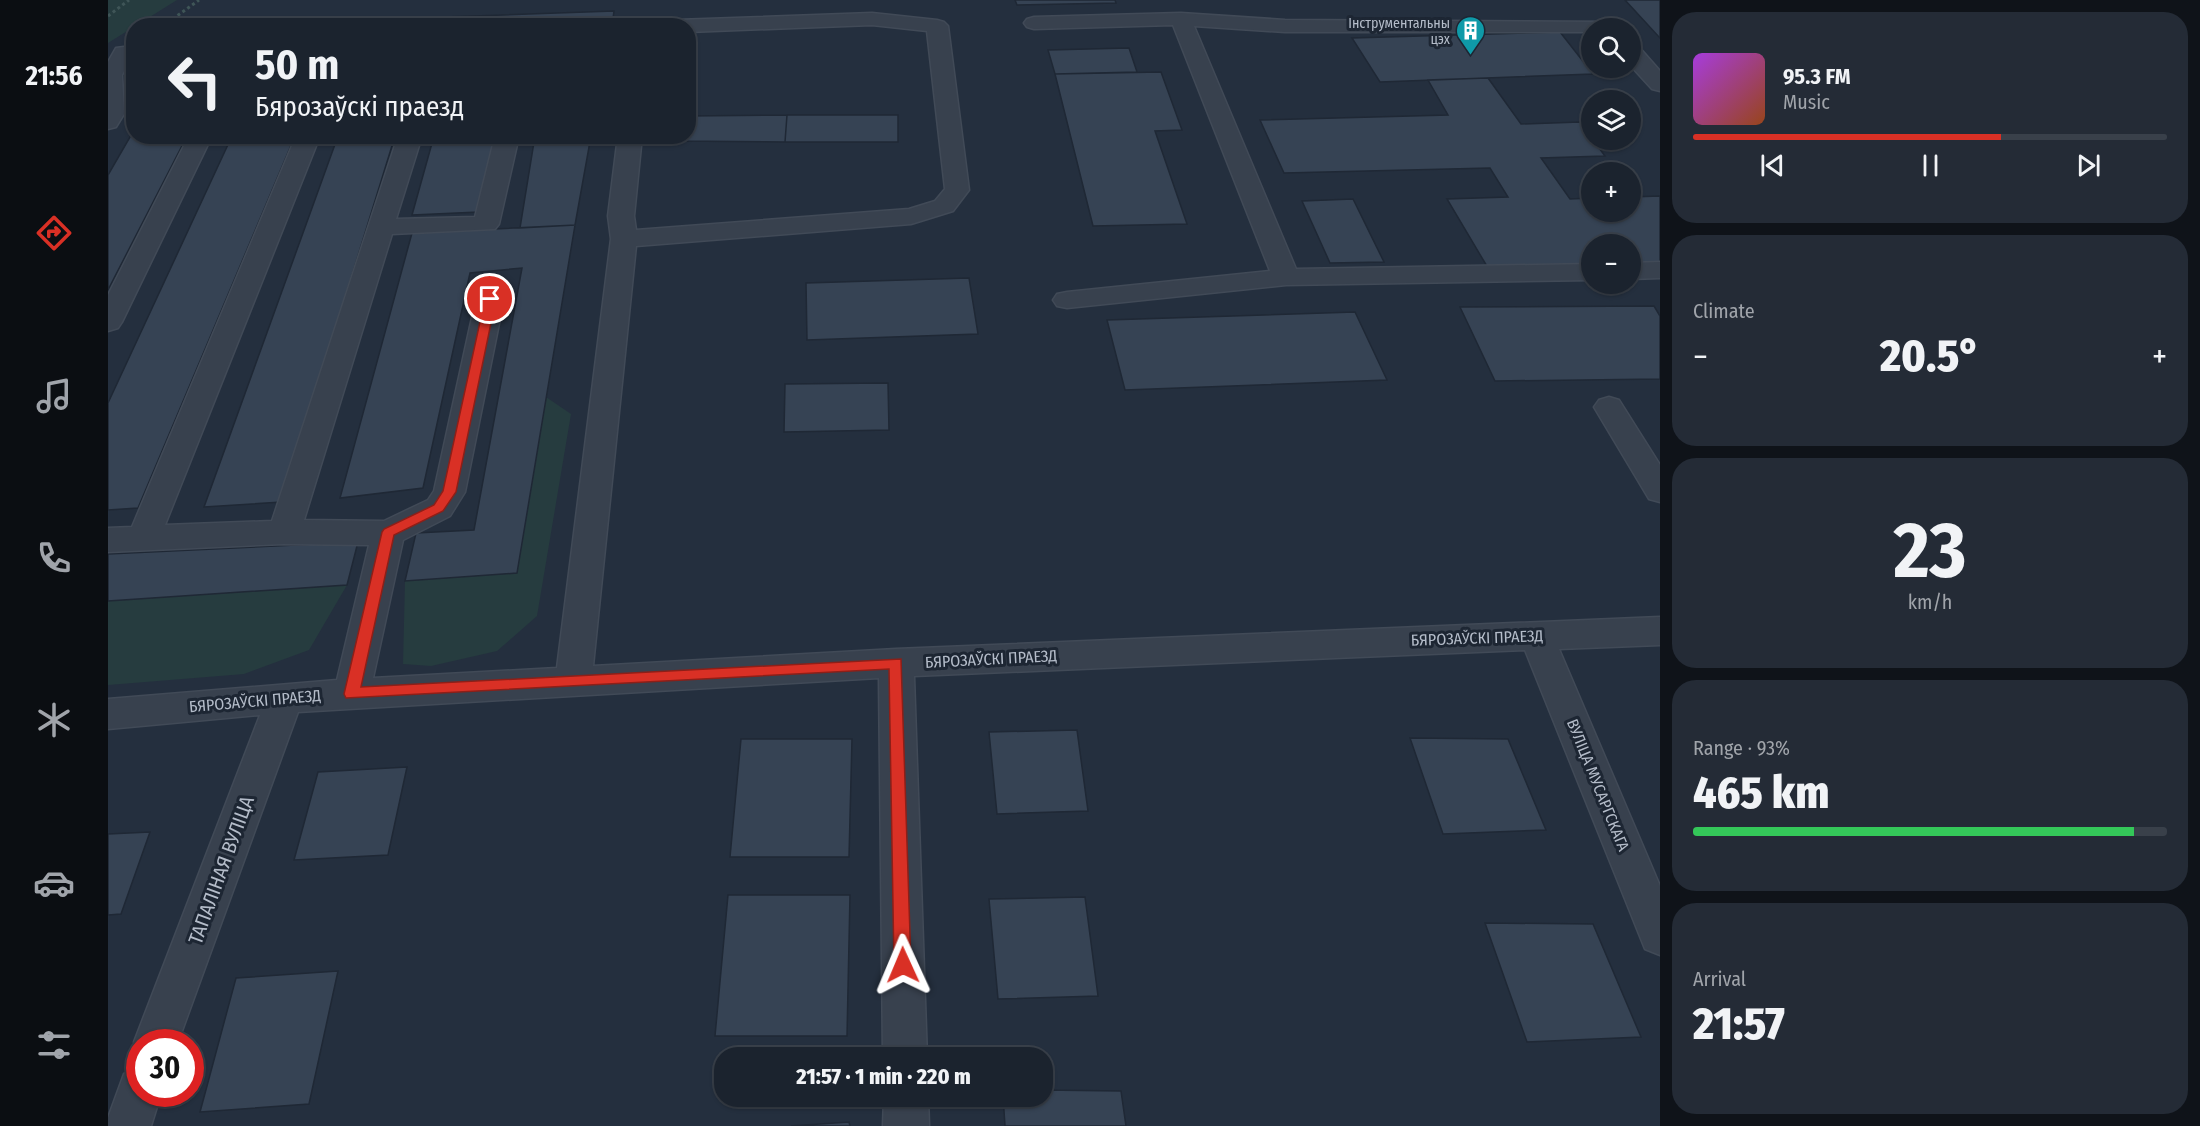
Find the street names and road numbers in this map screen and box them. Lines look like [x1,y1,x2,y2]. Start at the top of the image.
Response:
street label: БЯРОЗАЎСКІ ПРАЕЗД [1410,626,1544,650]
street label: БЯРОЗАЎСКІ ПРАЕЗД [924,646,1058,672]
street label: БЯРОЗАЎСКІ ПРАЕЗД [188,686,322,716]
street label: ВУЛІЦА МУСАРГСКАГА [1563,716,1633,854]
street label: ТАПАЛІНАЯ ВУЛІЦА [183,792,259,947]

